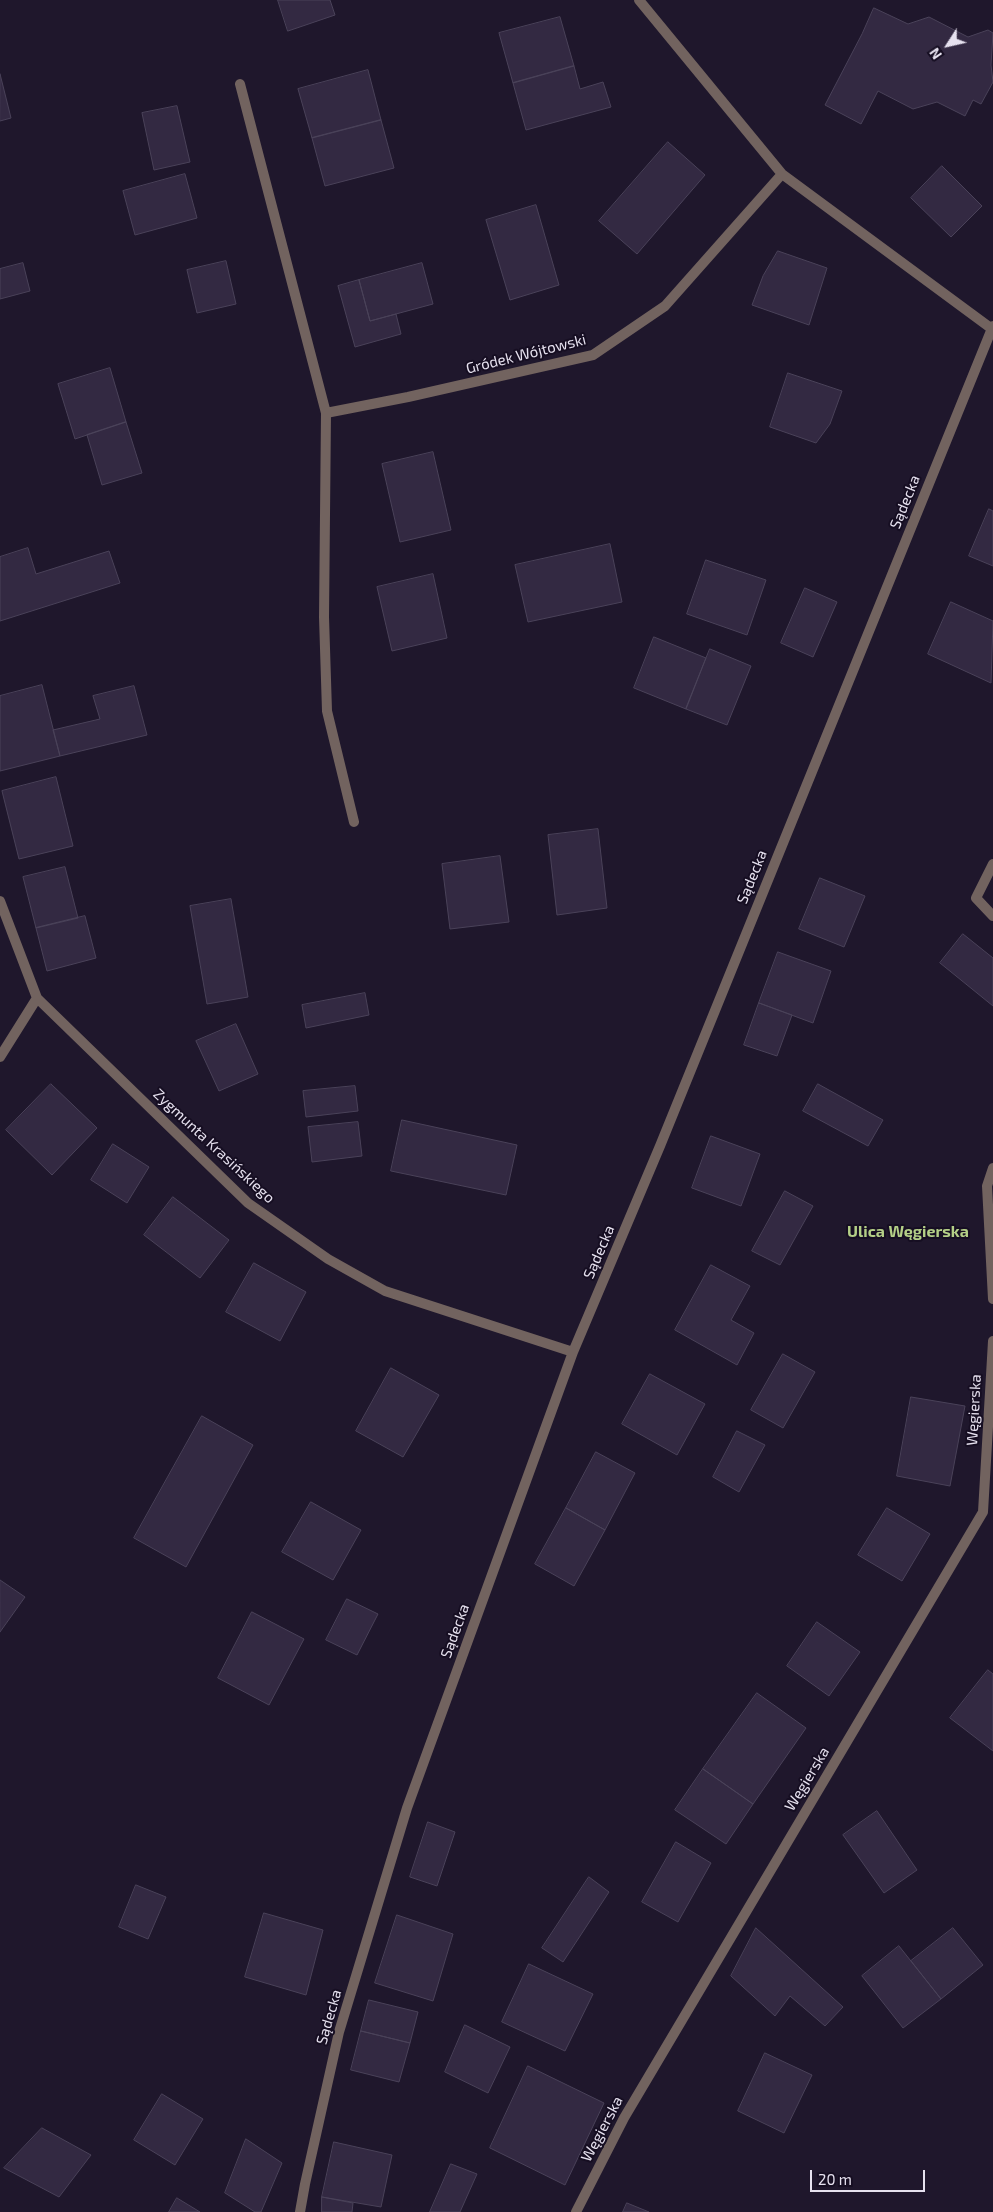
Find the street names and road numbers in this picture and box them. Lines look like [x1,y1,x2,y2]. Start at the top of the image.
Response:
street label: Gródek Wójtowski [464,330,588,378]
street label: Sądecka [886,472,924,532]
street label: Sądecka [733,847,771,907]
street label: Zygmunta Krasińskiego [150,1085,278,1207]
street label: Sądecka [580,1222,618,1282]
street label: Węgierska [963,1374,985,1446]
street label: Sądecka [437,1601,473,1661]
street label: Węgierska [781,1744,833,1814]
street label: Sądecka [313,1987,345,2047]
street label: Węgierska [577,2093,627,2165]

